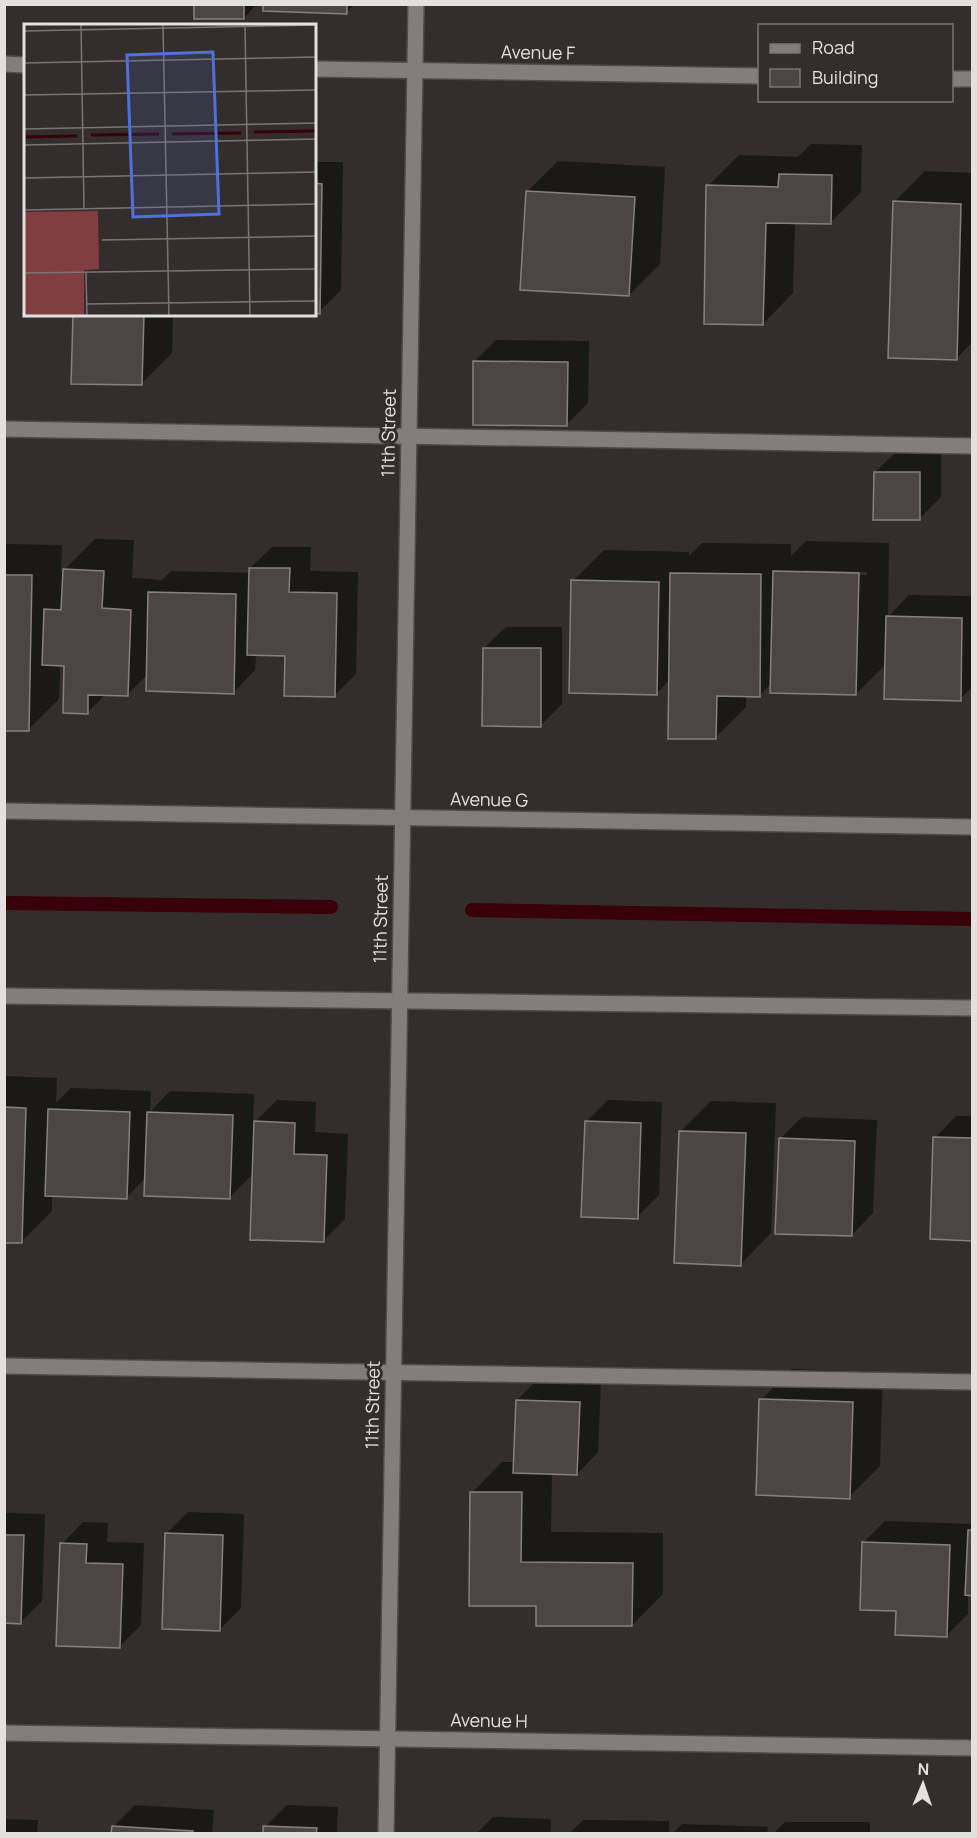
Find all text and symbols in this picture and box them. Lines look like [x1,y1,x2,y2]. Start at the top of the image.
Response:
inset map [24,24,316,316]
legend [758,24,953,102]
text: Road [812,35,855,59]
street label: Avenue F [501,39,575,65]
text: Building [812,65,878,89]
street label: 11th Street [375,389,401,477]
street label: Avenue G [450,786,528,812]
street label: 11th Street [367,875,393,963]
street label: 11th Street [359,1361,385,1449]
street label: Avenue H [450,1707,528,1733]
north arrow [893,1754,953,1814]
text: N [917,1758,930,1780]

